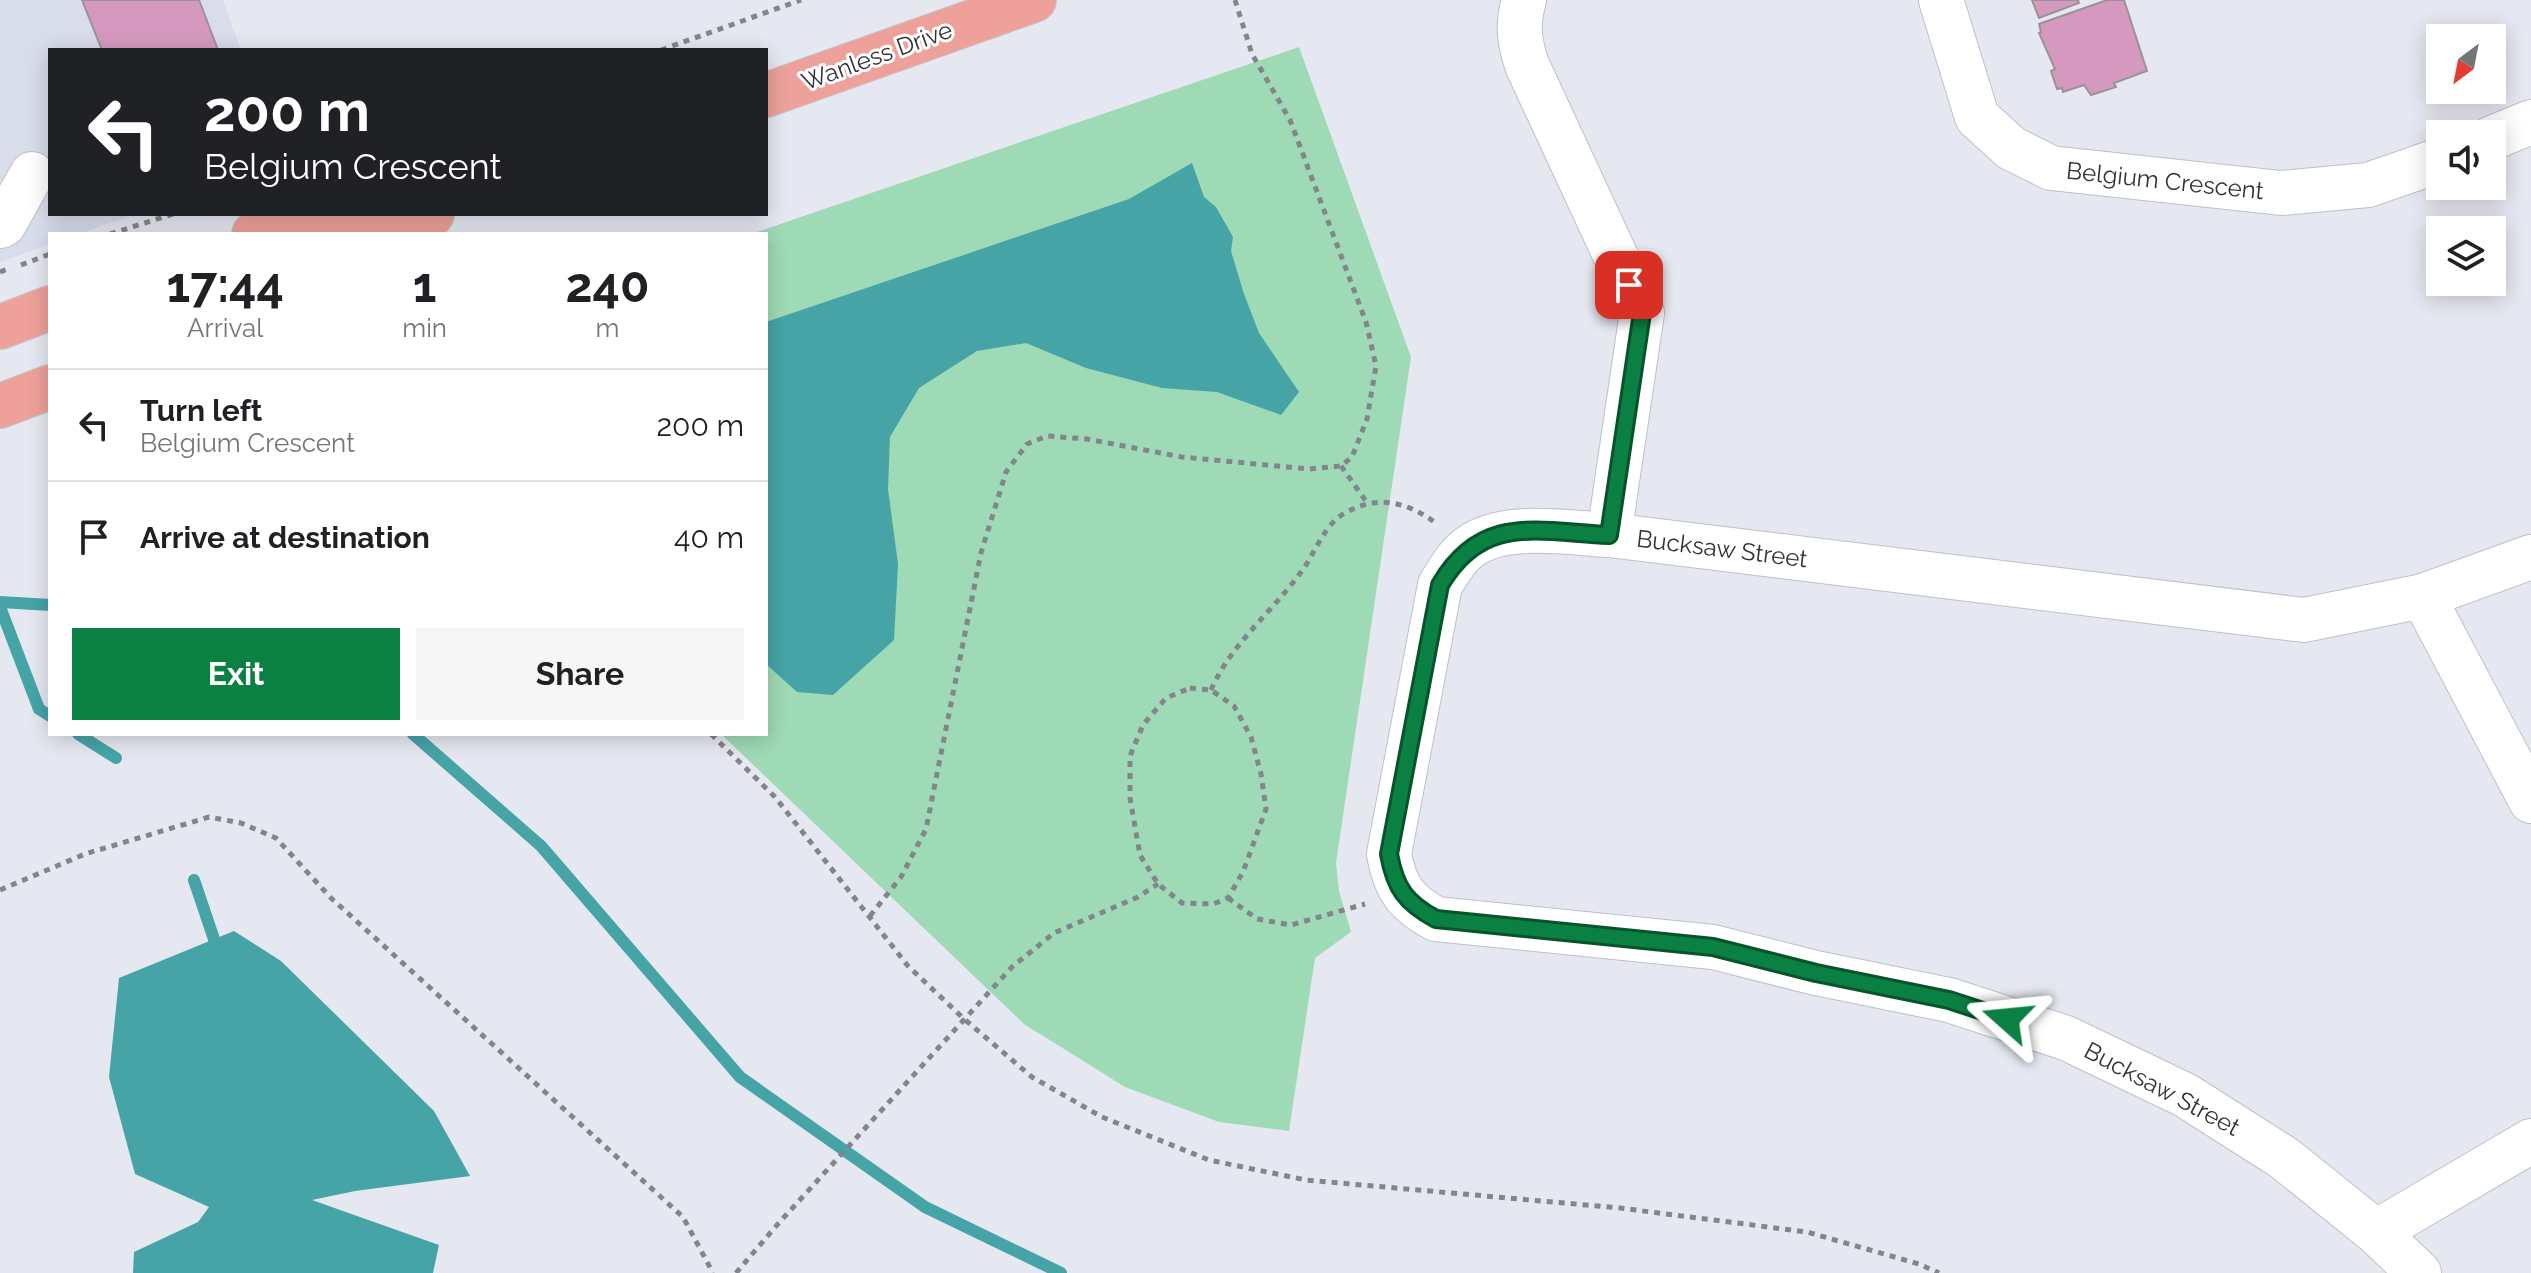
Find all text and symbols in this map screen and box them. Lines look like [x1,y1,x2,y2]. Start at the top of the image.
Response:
street label: Wanless Drive [798,15,956,96]
north arrow [2426,24,2506,104]
map controls [2426,24,2506,296]
text: 200 m [204,78,370,144]
icon: left [72,80,176,184]
button: sound [2426,120,2506,200]
text: Belgium Crescent [204,145,502,187]
street label: Belgium Crescent [2065,156,2265,205]
button: layers [2426,216,2506,296]
pin [1595,251,1663,319]
text: 17:44 [167,257,284,313]
text: 1 [413,257,437,313]
text: 240 [566,257,650,313]
icon: arrive [1607,263,1651,307]
text: Arrival [187,313,263,343]
text: min [402,313,447,343]
text: m [596,313,619,343]
text: Turn left [140,393,262,428]
icon: left [72,403,116,447]
text: 200 m [656,408,744,443]
text: Belgium Crescent [140,428,355,458]
icon: arrive [72,515,116,559]
text: Arrive at destination [140,520,430,555]
text: 40 m [674,520,744,555]
street label: Bucksaw Street [1635,524,1809,573]
button: Exit [72,628,400,720]
button: Share [416,628,744,720]
position arrow [1965,977,2049,1061]
street label: Bucksaw Street [2080,1035,2245,1142]

